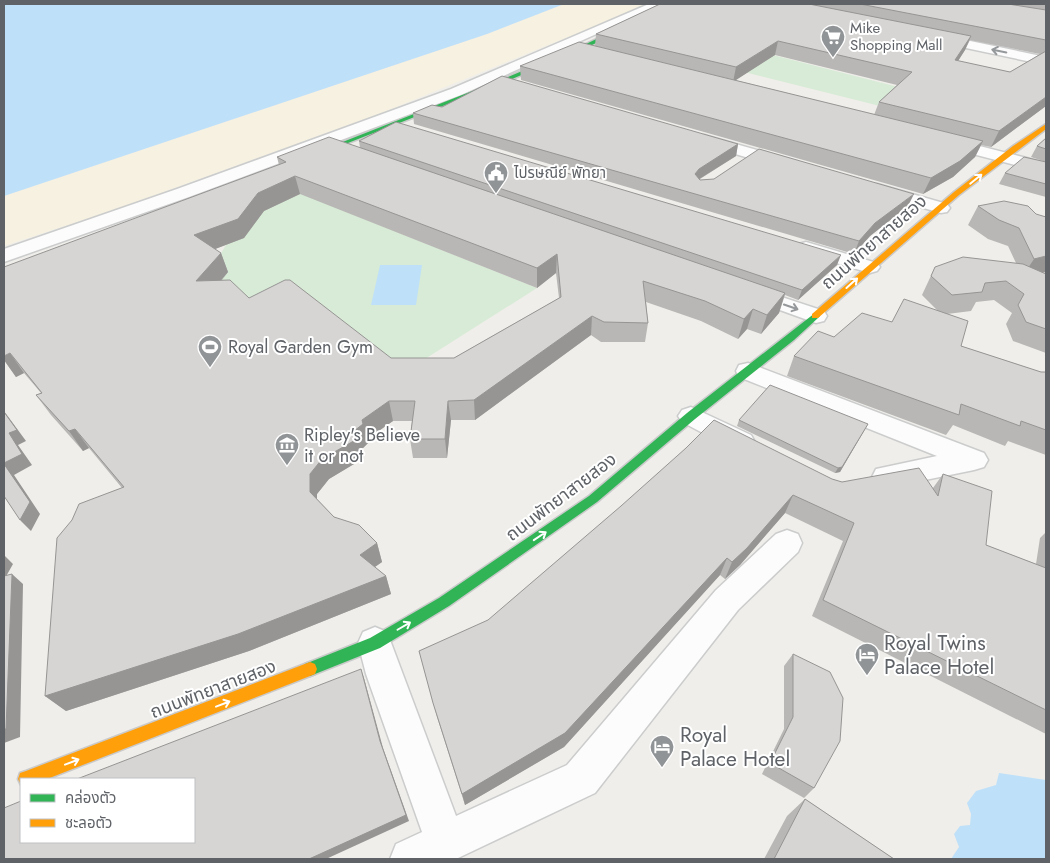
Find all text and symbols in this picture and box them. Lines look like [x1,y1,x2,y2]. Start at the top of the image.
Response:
place label: Mike Shopping Mall [850,17,942,56]
supermarket icon: Mike Shopping Mall [820,24,846,58]
one-way arrow [991,46,1007,55]
public building icon: ไปรษณีย์ พัทยา [483,160,509,194]
place label: ไปรษณีย์ พัทยา [513,162,606,184]
one-way arrow [969,173,982,184]
street label: ถนนพัทยาสายสอง [815,189,933,295]
one-way arrow [845,277,858,289]
one-way arrow [783,303,799,312]
sports icon: Royal Garden Gym [197,334,223,368]
place label: Royal Garden Gym [228,334,373,360]
place label: Ripley's Believe it or not [304,422,420,469]
museum icon: Ripley's Believe it or not [274,432,300,466]
street label: ถนนพัทยาสายสอง [500,447,622,547]
one-way arrow [533,531,547,541]
one-way arrow [397,620,411,630]
place label: Royal Twins Palace Hotel [884,628,994,682]
hotel icon: Royal Twins Palace Hotel [854,642,880,676]
street label: ถนนพัทยาสายสอง [146,653,280,725]
one-way arrow [215,698,230,708]
place label: Royal Palace Hotel [680,720,790,774]
hotel icon: Royal Palace Hotel [649,734,675,768]
one-way arrow [63,757,79,766]
legend [20,778,195,843]
text: คล่องตัว [65,787,116,809]
text: ชะลอตัว [65,812,112,834]

